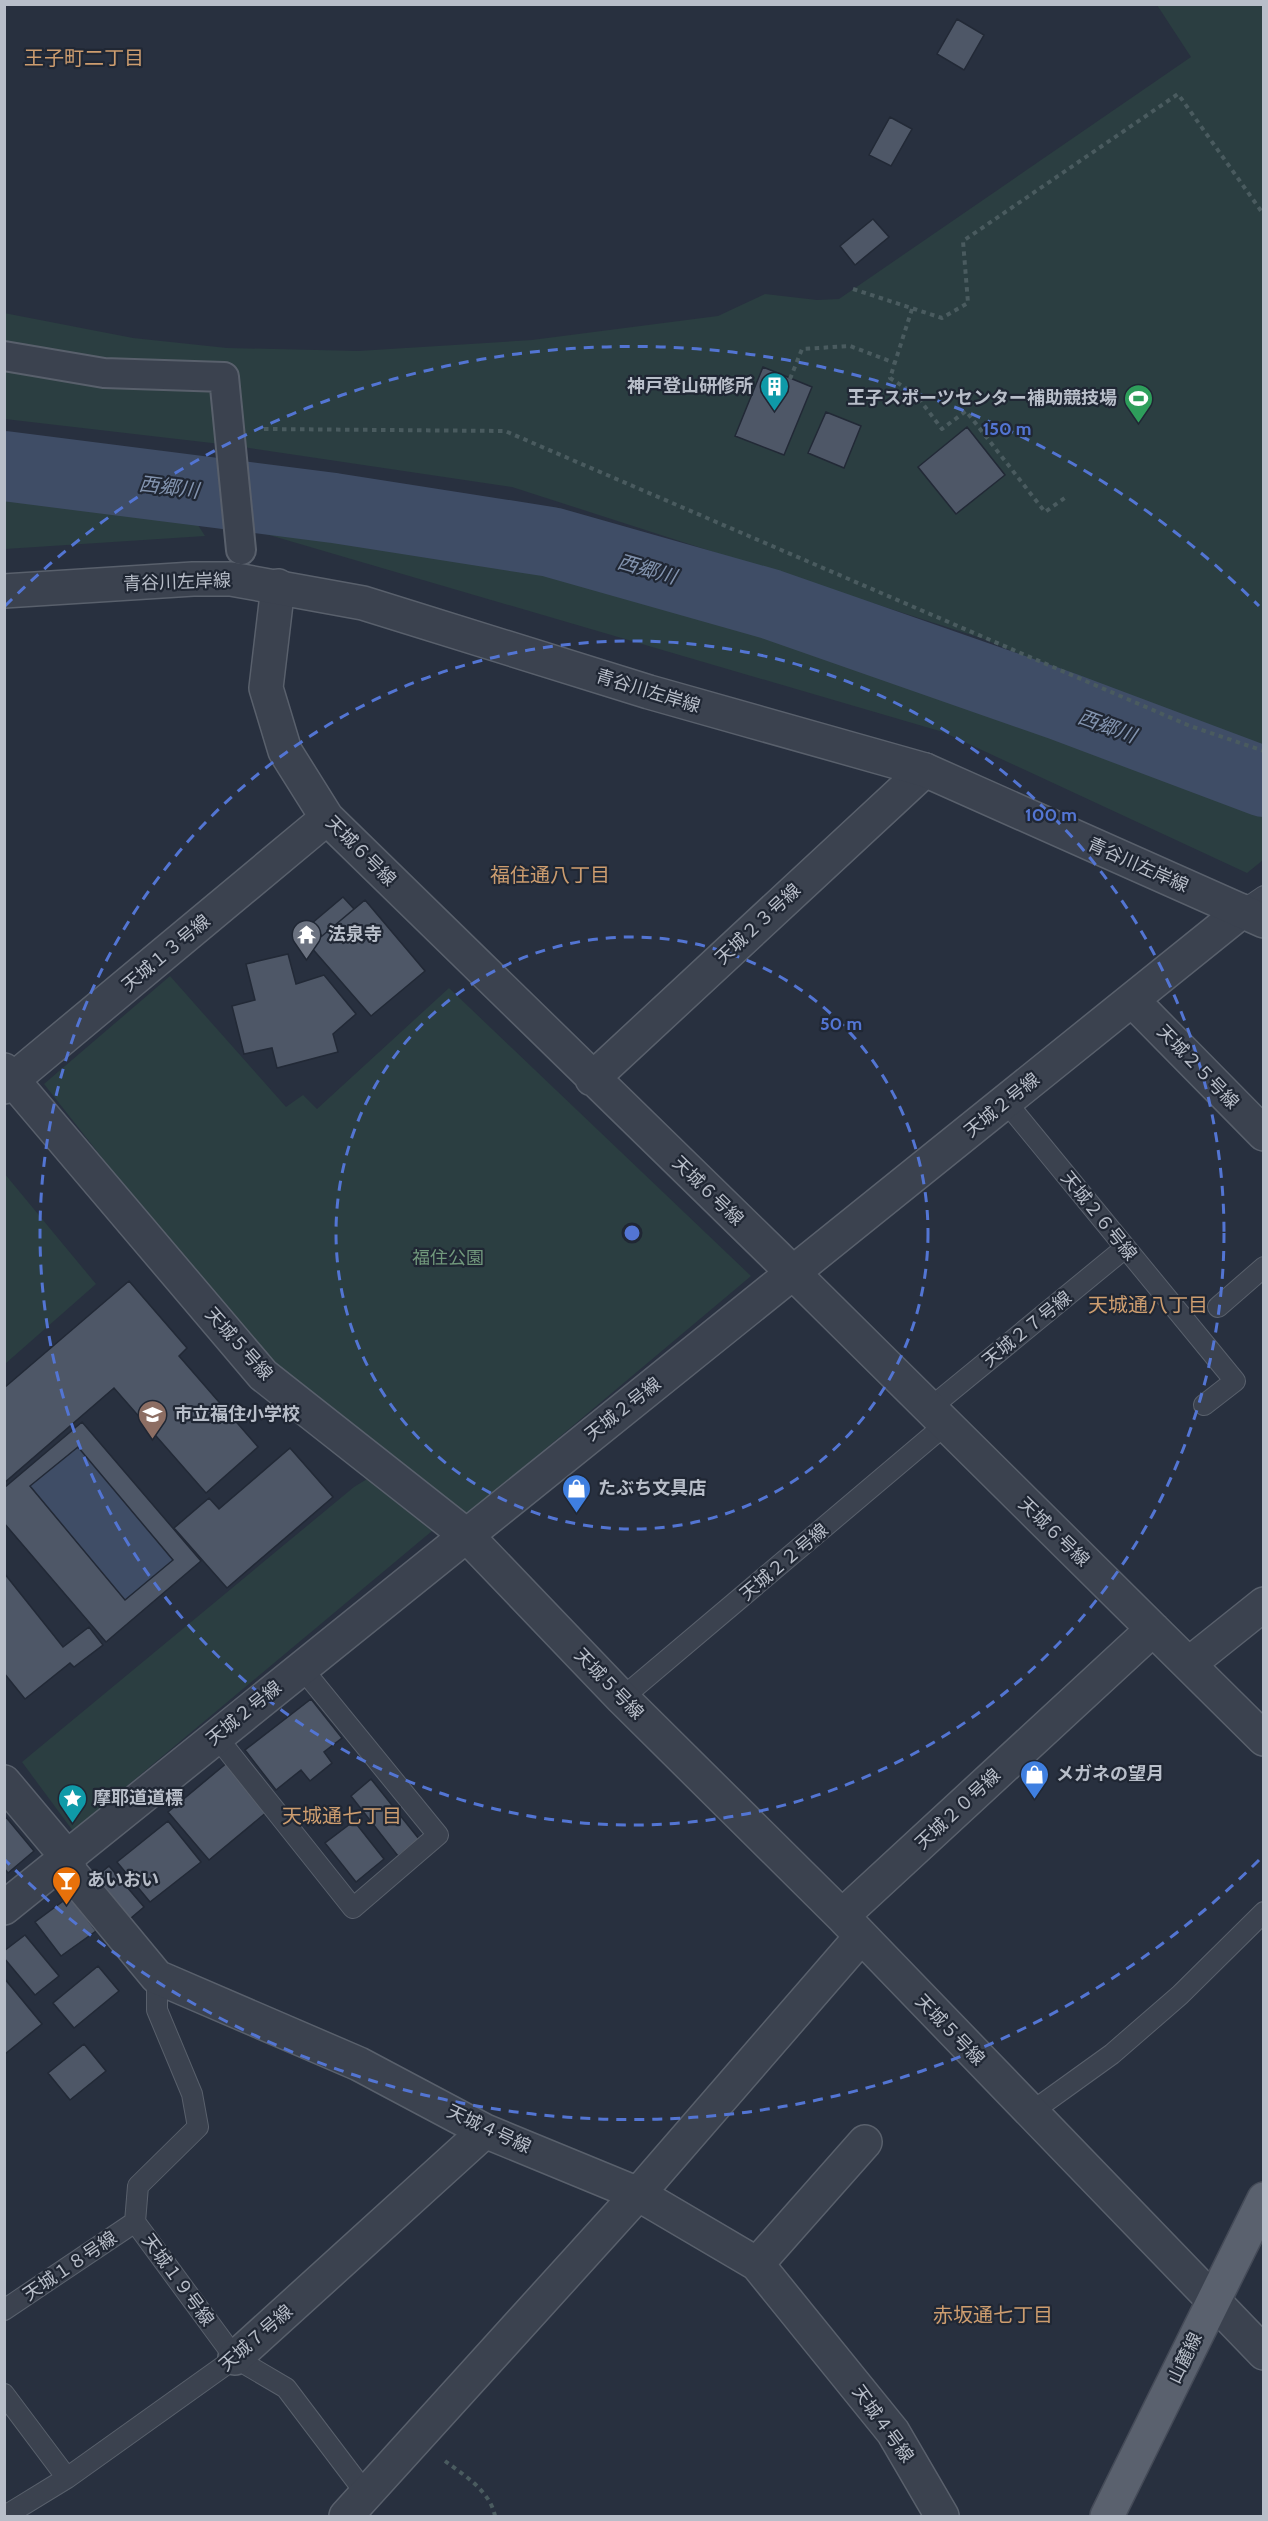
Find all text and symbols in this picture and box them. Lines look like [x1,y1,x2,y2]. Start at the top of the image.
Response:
district label: 王子町二丁目 [24,46,144,70]
building icon: 神戸登山研修所 [758,370,790,412]
place label: 神戸登山研修所 [627,375,753,397]
sports icon: 王子スポーツセンター補助競技場 [1122,382,1154,424]
place label: 王子スポーツセンター補助競技場 [847,387,1117,409]
text: 150 m [983,418,1031,440]
water label: 西郷川 [138,471,202,503]
water label: 西郷川 [615,549,681,589]
street label: 青谷川左岸線 [123,569,231,595]
street label: 青谷川左岸線 [593,665,703,717]
water label: 西郷川 [1075,704,1141,748]
text: 100 m [1025,804,1077,826]
street label: 天城６号線 [321,811,401,891]
street label: 青谷川左岸線 [1084,833,1192,897]
district label: 福住通八丁目 [490,863,610,887]
street label: 天城２３号線 [711,879,805,969]
street label: 天城１３号線 [118,910,214,996]
temple icon: 法泉寺 [291,918,323,960]
place label: 法泉寺 [328,923,382,945]
text: 50 m [820,1013,862,1035]
street label: 天城２５号線 [1153,1021,1243,1113]
street label: 天城２号線 [960,1068,1044,1142]
street label: 天城６号線 [668,1152,748,1230]
street label: 天城２６号線 [1056,1167,1142,1265]
centre of rings [622,1223,642,1243]
park label: 福住公園 [412,1247,484,1269]
street label: 天城２７号線 [978,1286,1076,1372]
district label: 天城通八丁目 [1088,1293,1208,1317]
street label: 天城５号線 [201,1303,277,1385]
street label: 天城２号線 [581,1373,665,1445]
school or university icon: 市立福住小学校 [137,1398,169,1440]
place label: 市立福住小学校 [174,1403,300,1425]
shop icon: たぶち文具店 [561,1472,593,1514]
place label: たぶち文具店 [598,1477,706,1499]
street label: 天城６号線 [1014,1493,1094,1571]
street label: 天城２２号線 [736,1519,832,1605]
street label: 天城５号線 [570,1644,648,1724]
street label: 天城２号線 [202,1676,286,1750]
shop icon: メガネの望月 [1019,1758,1051,1800]
place label: メガネの望月 [1056,1763,1164,1785]
street label: 天城２０号線 [911,1764,1005,1854]
place icon: 摩耶道道標 [56,1782,88,1824]
place label: 摩耶道道標 [93,1787,183,1809]
district label: 天城通七丁目 [282,1804,402,1828]
bar icon: あいおい [50,1864,82,1906]
place label: あいおい [87,1869,159,1891]
street label: 天城５号線 [911,1990,989,2070]
street label: 天城４号線 [444,2100,534,2158]
street label: 天城１８号線 [19,2227,121,2305]
street label: 天城１９号線 [137,2230,219,2330]
street label: 天城７号線 [215,2300,297,2376]
district label: 赤坂通七丁目 [933,2303,1053,2327]
street label: 山麓線 [1163,2329,1207,2387]
street label: 天城４号線 [848,2381,918,2467]

